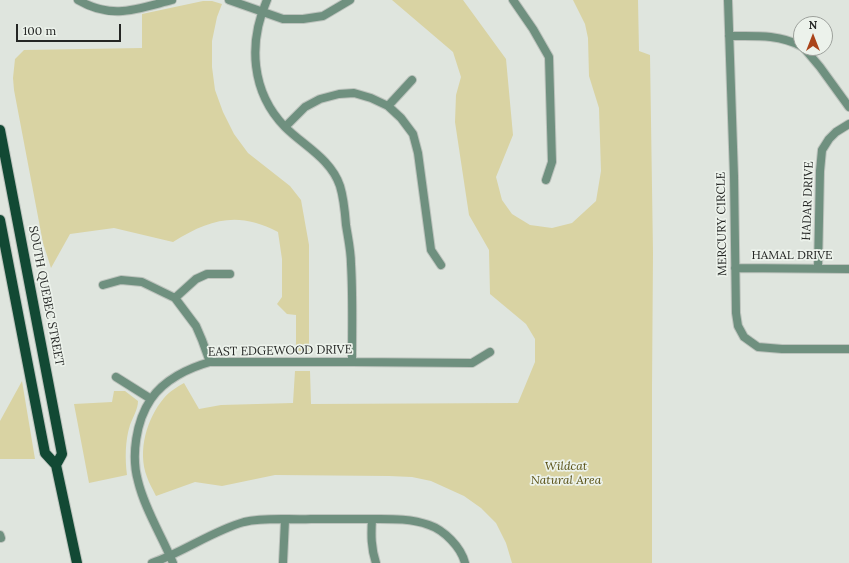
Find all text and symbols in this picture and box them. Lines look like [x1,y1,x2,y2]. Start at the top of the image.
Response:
scale bar [18,16,123,42]
north arrow [793,16,833,56]
text: N [809,18,817,32]
text: 100 m [23,23,56,38]
street label: HADAR DRIVE [799,161,817,241]
street label: MERCURY CIRCLE [714,172,730,276]
street label: SOUTH QUEBEC STREET [25,225,67,367]
street label: HAMAL DRIVE [751,249,833,263]
street label: EAST EDGEWOOD DRIVE [208,343,352,359]
park label: Wildcat Natural Area [531,460,601,488]

